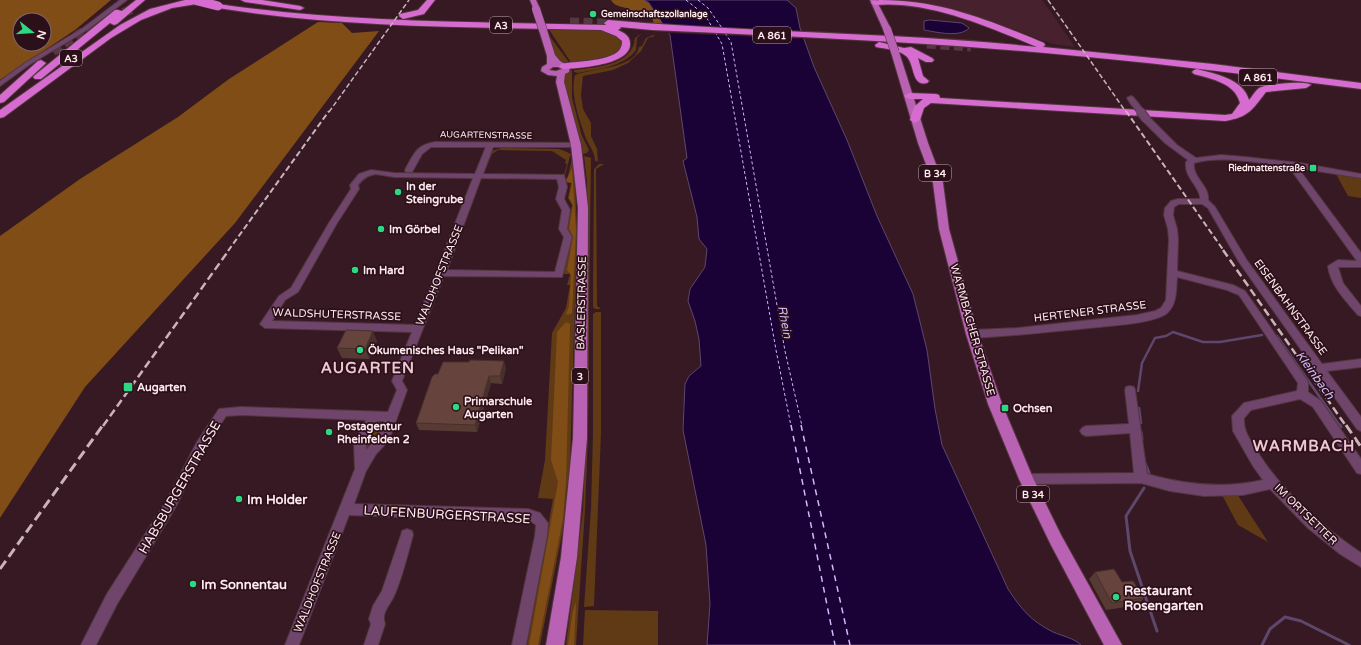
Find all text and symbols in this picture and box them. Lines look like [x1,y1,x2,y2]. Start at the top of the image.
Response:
marker: Gemeinschaftszollanlage [588,9,598,19]
place label: Gemeinschaftszollanlage [601,9,708,20]
north arrow [12,12,52,52]
road number: A3 [490,17,512,33]
road number: A 861 [753,27,791,43]
text: N [34,29,49,41]
road number: A3 [60,50,82,66]
road number: A 861 [1239,69,1277,85]
street label: AUGARTENSTRASSE [440,129,533,142]
place label: Riedmattenstraße [1228,163,1305,174]
marker: Riedmattenstraße [1308,163,1318,173]
road number: B 34 [919,165,951,181]
place label: In der Steingrube [406,180,464,207]
marker: In der Steingrube [393,187,403,197]
place label: Im Görbel [389,223,440,236]
street label: WALDHOFSTRASSE [413,223,466,327]
marker: Im Görbel [376,224,386,234]
street label: BASLERSTRASSE [574,256,589,350]
street label: EISENBAHNSTRASSE [1251,257,1330,358]
street label: WARMBACHER STRASSE [947,263,998,398]
place label: Im Hard [363,264,405,277]
marker: Im Hard [350,265,360,275]
street label: HERTENER STRASSE [1033,298,1147,325]
water label: Rhein [775,304,795,340]
street label: WALDSHUTERSTRASSE [273,306,401,323]
place label: Ökumenisches Haus "Pelikan" [368,343,524,357]
marker: Ökumenisches Haus "Pelikan" [355,345,365,355]
water label: Kleinbach [1293,348,1338,402]
district label: AUGARTEN [321,359,415,377]
road number: 3 [572,368,588,384]
marker: Augarten [122,381,134,393]
place label: Augarten [137,381,186,395]
place label: Primarschule Augarten [464,395,533,422]
marker: Primarschule Augarten [451,402,461,412]
place label: Ochsen [1013,402,1053,415]
marker: Ochsen [1000,403,1010,413]
street label: HABSBURGERSTRASSE [135,418,224,557]
place label: Postagentur Rheinfelden 2 [337,420,410,446]
marker: Postagentur Rheinfelden 2 [324,427,334,437]
district label: WARMBACH [1253,437,1355,455]
street label: IM ORTSETTER [1272,481,1340,548]
road number: B 34 [1017,486,1049,502]
place label: Im Holder [247,492,308,508]
marker: Im Holder [234,494,244,504]
street label: LAUFENBURGERSTRASSE [363,503,531,527]
street label: WALDHOFSTRASSE [291,530,344,634]
place label: Im Sonnentau [201,577,287,593]
marker: Im Sonnentau [188,579,198,589]
place label: Restaurant Rosengarten [1124,583,1203,614]
marker: Restaurant Rosengarten [1111,592,1121,602]

